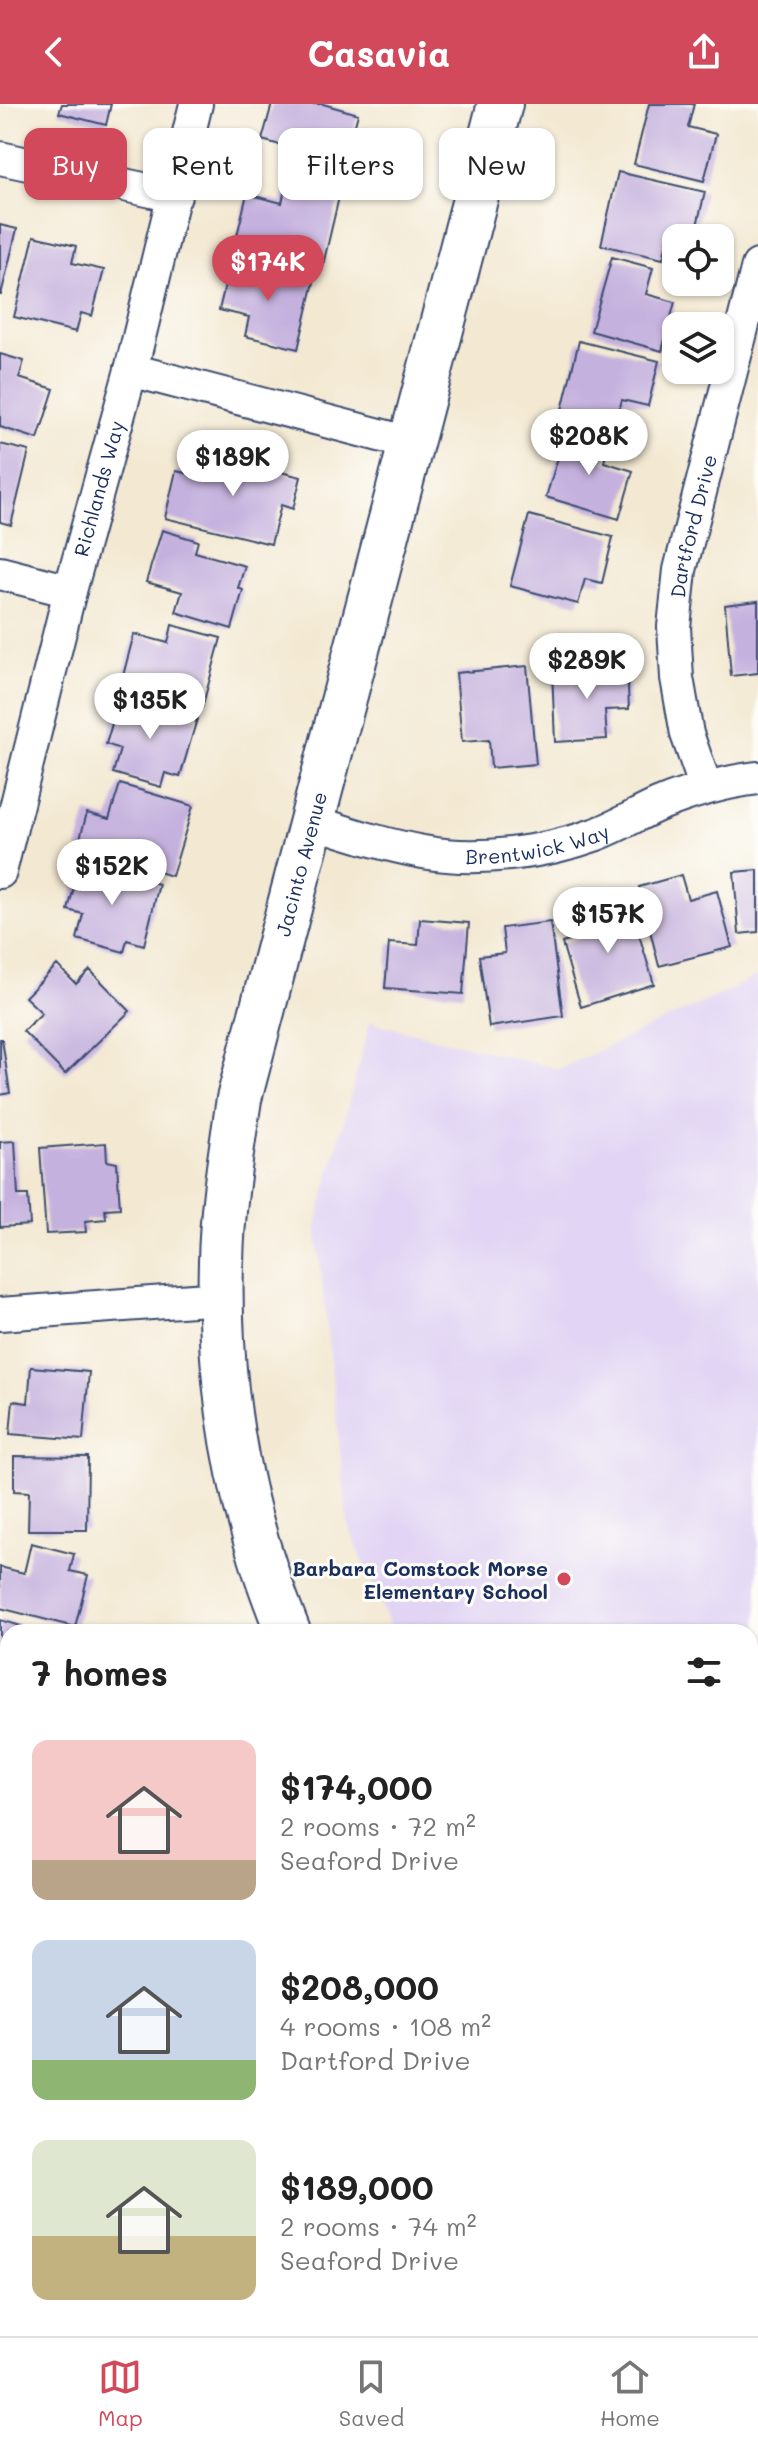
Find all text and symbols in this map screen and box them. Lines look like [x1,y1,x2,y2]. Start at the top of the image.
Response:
text: Casavia [308,29,450,76]
icon: back [32,30,76,74]
icon: share [682,30,726,74]
chip: Buy [24,128,127,200]
chip: Rent [143,128,262,200]
chip: Filters [278,128,423,200]
chip: New [439,128,555,200]
map controls [662,224,734,384]
button: locate [662,224,734,296]
pin: $174K [212,235,324,303]
text: $174K [230,244,306,278]
button: layers [662,312,734,384]
pin: $208K [533,409,645,477]
street label: Richlands Way [67,418,129,559]
text: $208K [549,418,629,452]
pin: $189K [177,430,289,498]
text: $189K [195,439,271,473]
street label: Dartford Drive [664,452,722,599]
pin: $289K [531,633,643,701]
text: $289K [547,642,627,676]
pin: $135K [94,673,206,741]
text: $135K [112,682,188,716]
street label: Jacinto Avenue [269,789,332,939]
street label: Brentwick Way [466,818,613,869]
pin: $152K [56,839,168,907]
text: $152K [75,848,149,882]
pin: $157K [552,887,664,955]
text: $157K [571,896,645,930]
place label: Barbara Comstock Morse Elementary School [292,1555,548,1604]
marker: Barbara Comstock Morse Elementary School [555,1570,573,1588]
text: 7 homes [32,1650,168,1695]
icon: filters [682,1650,726,1694]
text: $174,000 [280,1764,433,1809]
icon: home [96,1772,192,1868]
text: 2 rooms · 72 m² [280,1809,476,1843]
text: Seaford Drive [280,1843,459,1877]
text: $208,000 [280,1964,439,2009]
icon: home [96,1972,192,2068]
text: 4 rooms · 108 m² [280,2009,491,2043]
text: Dartford Drive [280,2043,471,2077]
text: $189,000 [280,2164,434,2209]
icon: home [96,2172,192,2268]
text: 2 rooms · 74 m² [280,2209,477,2243]
text: Seaford Drive [280,2243,459,2277]
tab: Map [98,2355,143,2432]
tab: Saved [339,2355,404,2432]
tab: Home [600,2355,660,2432]

